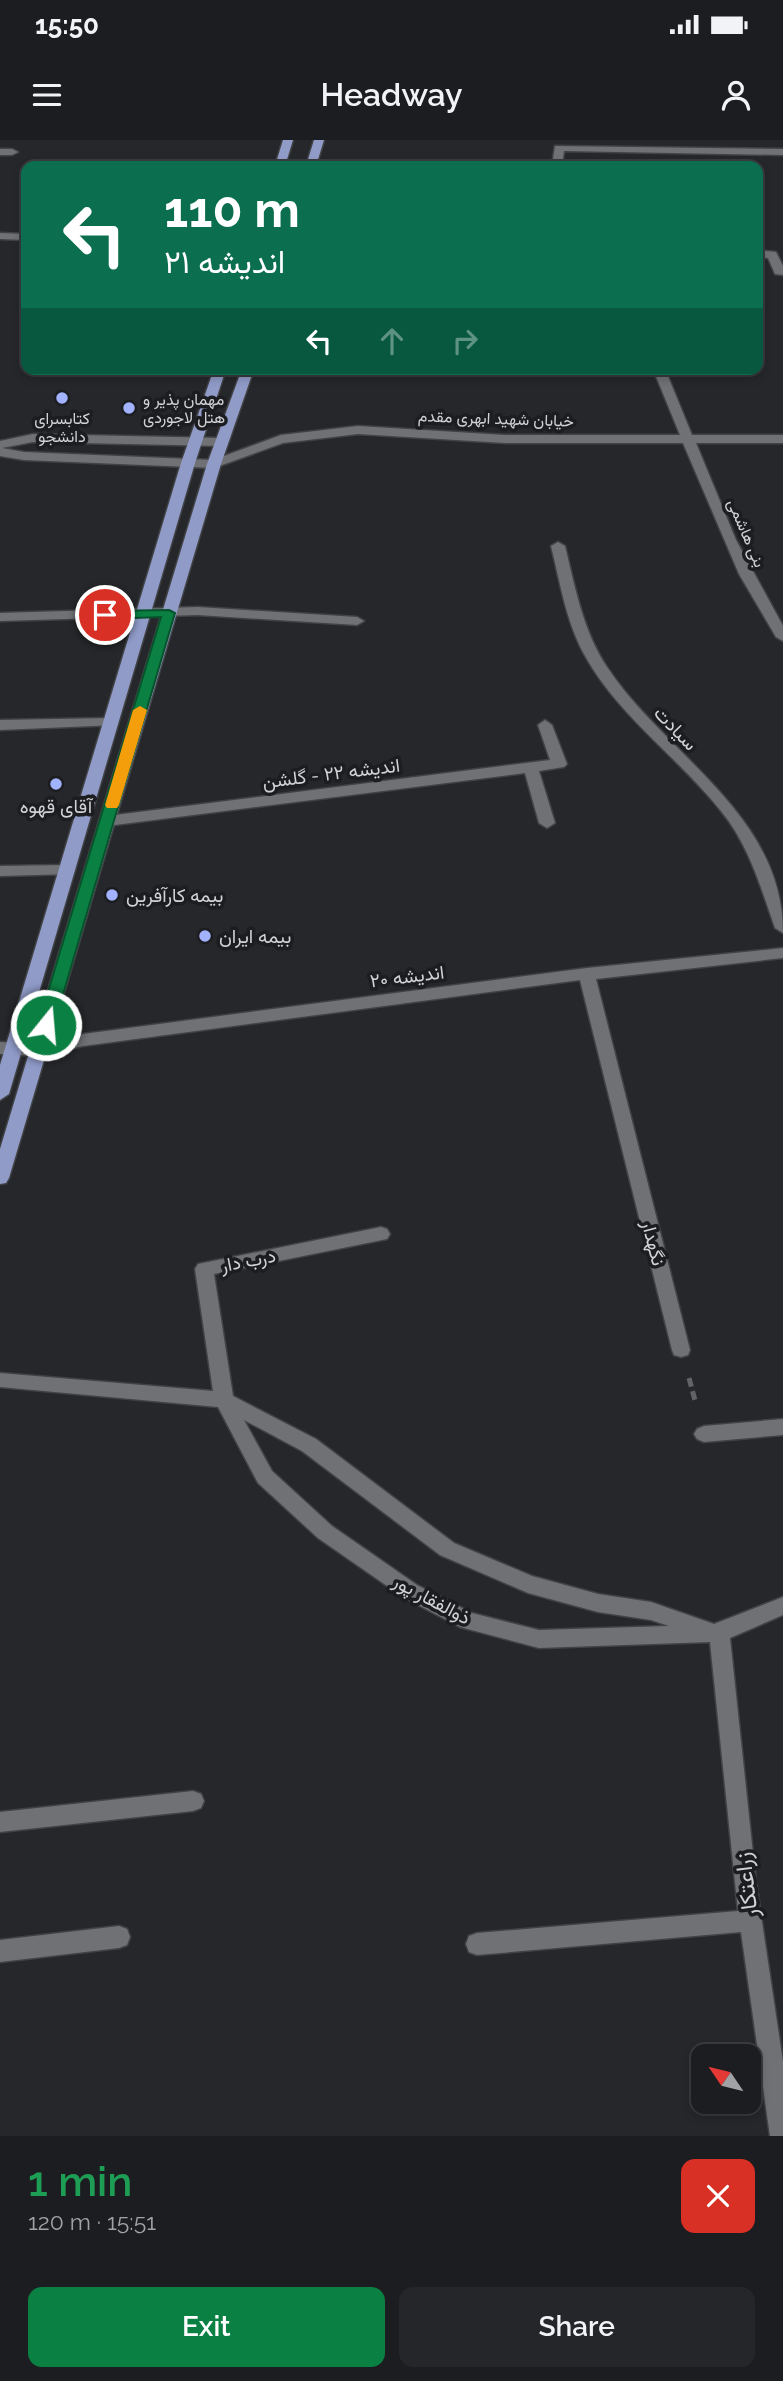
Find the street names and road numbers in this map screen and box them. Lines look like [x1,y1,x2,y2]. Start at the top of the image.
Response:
street label: خیابان شهید ابهری مقدم [418,406,575,432]
street label: بنی هاشمی [723,496,769,571]
street label: سیادت [649,701,702,755]
street label: اندیشه ۲۲ - گلشن [261,754,401,793]
street label: اندیشه ۲۰ [369,961,445,992]
street label: نگهدار [637,1217,670,1268]
street label: درب دار [218,1244,278,1277]
street label: ذوالفقار پور [387,1569,474,1631]
street label: زراعتکار [728,1851,765,1920]

